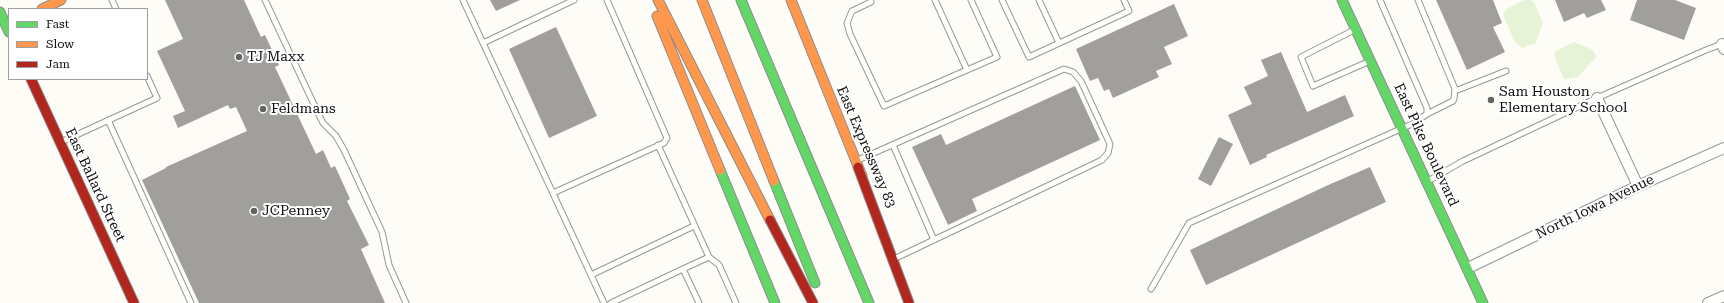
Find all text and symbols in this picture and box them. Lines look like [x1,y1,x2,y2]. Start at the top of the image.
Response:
legend [8,8,148,80]
text: Fast [46,17,69,31]
text: Slow [46,37,74,51]
place label: TJ Maxx [247,49,304,65]
marker: TJ Maxx [234,52,244,62]
text: Jam [46,57,70,71]
street label: East Pike Boulevard [1390,81,1462,209]
street label: East Expressway 83 [833,84,899,210]
place label: Sam Houston Elementary School [1499,84,1627,116]
marker: Sam Houston Elementary School [1486,95,1496,105]
place label: Feldmans [271,101,336,117]
marker: Feldmans [258,104,268,114]
street label: East Ballard Street [61,126,129,244]
street label: North Iowa Avenue [1533,171,1657,243]
place label: JCPenney [262,203,330,219]
marker: JCPenney [249,206,259,216]

